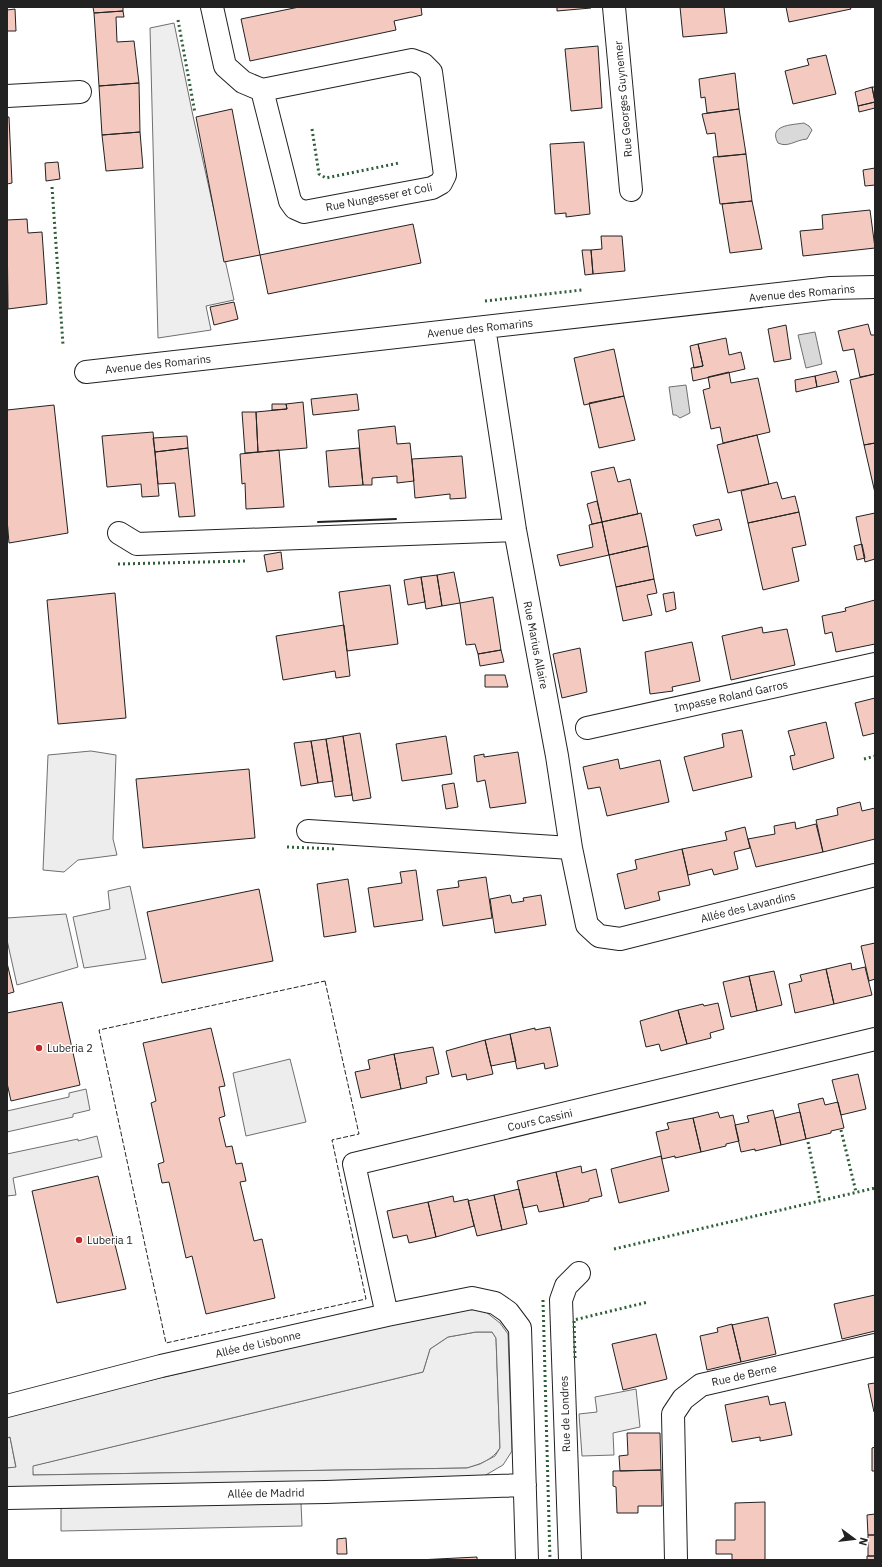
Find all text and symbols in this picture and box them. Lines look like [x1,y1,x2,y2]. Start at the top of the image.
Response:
street label: Rue Georges Guynemer [611,40,635,158]
street label: Rue Nungesser et Coli [324,180,434,214]
street label: Avenue des Romarins [748,281,856,305]
street label: Avenue des Romarins [426,315,534,341]
street label: Avenue des Romarins [104,351,212,377]
street label: Rue Marius Allaire [521,600,551,690]
street label: Impasse Roland Garros [673,677,789,715]
street label: Allée des Lavandins [699,888,797,926]
place label: Luberia 2 [47,1041,93,1055]
marker: Luberia 2 [34,1043,44,1053]
street label: Cours Cassini [506,1106,574,1134]
place label: Luberia 1 [87,1233,133,1247]
marker: Luberia 1 [74,1235,84,1245]
street label: Allée de Lisbonne [214,1327,302,1361]
street label: Rue de Berne [710,1361,778,1389]
street label: Rue de Londres [557,1376,573,1452]
street label: Allée de Madrid [227,1485,305,1501]
north arrow [834,1519,874,1559]
text: N [856,1536,871,1547]

